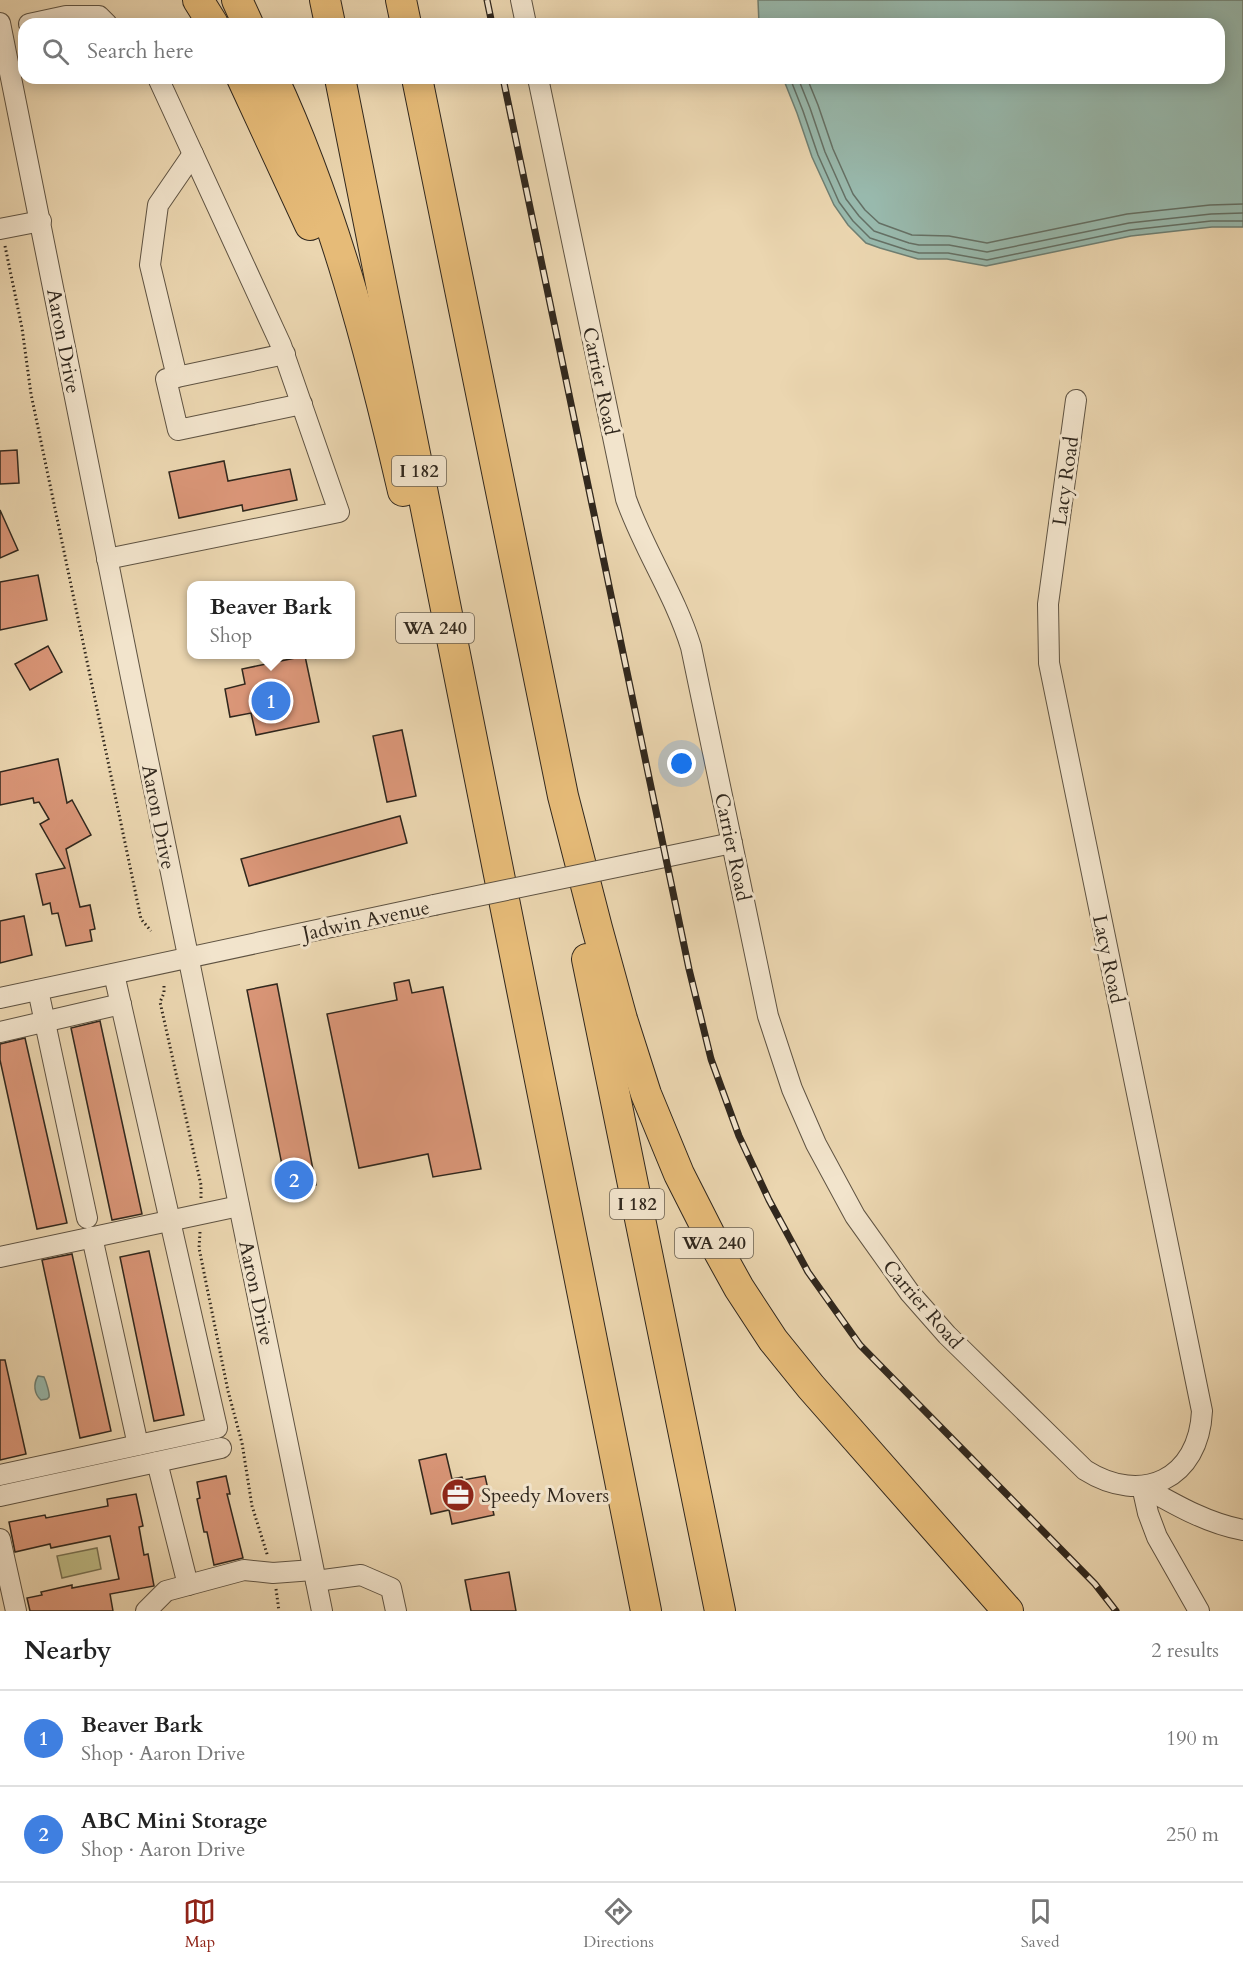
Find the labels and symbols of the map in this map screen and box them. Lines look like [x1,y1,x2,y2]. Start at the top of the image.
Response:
street label: Aaron Drive [40,286,87,396]
street label: Carrier Road [576,325,625,438]
street label: Lacy Road [1046,434,1085,527]
road number: I 182 [392,456,446,486]
road number: WA 240 [396,613,474,643]
pin: 1 [252,678,290,724]
your location [667,749,696,778]
street label: Aaron Drive [135,762,182,872]
street label: Carrier Road [708,791,757,904]
street label: Jadwin Avenue [297,894,432,948]
street label: Lacy Road [1086,912,1131,1006]
pin: 2 [274,1158,314,1202]
road number: I 182 [610,1189,664,1219]
road number: WA 240 [675,1228,753,1258]
street label: Aaron Drive [232,1238,281,1348]
street label: Carrier Road [876,1254,969,1355]
office icon: Speedy Movers [440,1477,476,1513]
place label: Speedy Movers [481,1482,609,1509]

